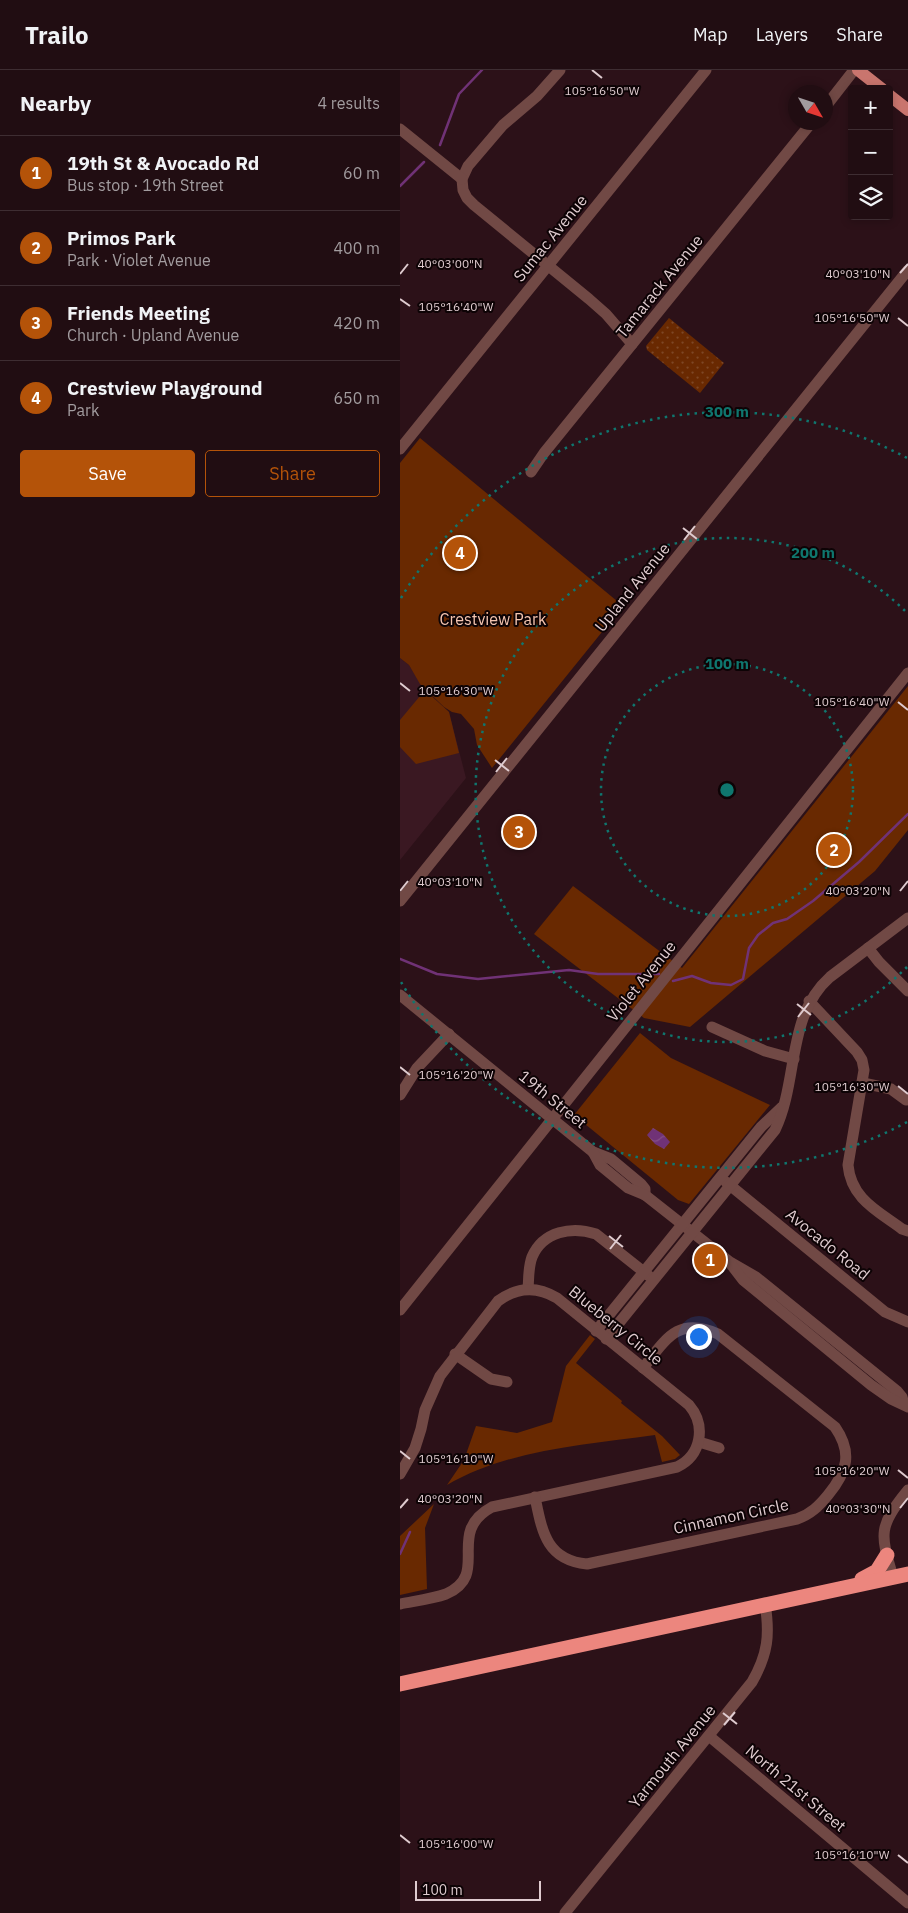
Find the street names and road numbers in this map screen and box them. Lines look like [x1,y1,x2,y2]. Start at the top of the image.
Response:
street label: Sumac Avenue [509,190,591,286]
street label: Tamarack Avenue [611,230,707,342]
street label: Upland Avenue [590,538,674,635]
street label: Violet Avenue [602,936,680,1026]
street label: 19th Street [515,1066,591,1132]
street label: Avocado Road [782,1204,874,1284]
street label: Blueberry Circle [565,1281,667,1369]
street label: Cinnamon Circle [672,1494,791,1538]
street label: Yarmouth Avenue [624,1700,720,1812]
street label: North 21st Street [742,1740,850,1836]

